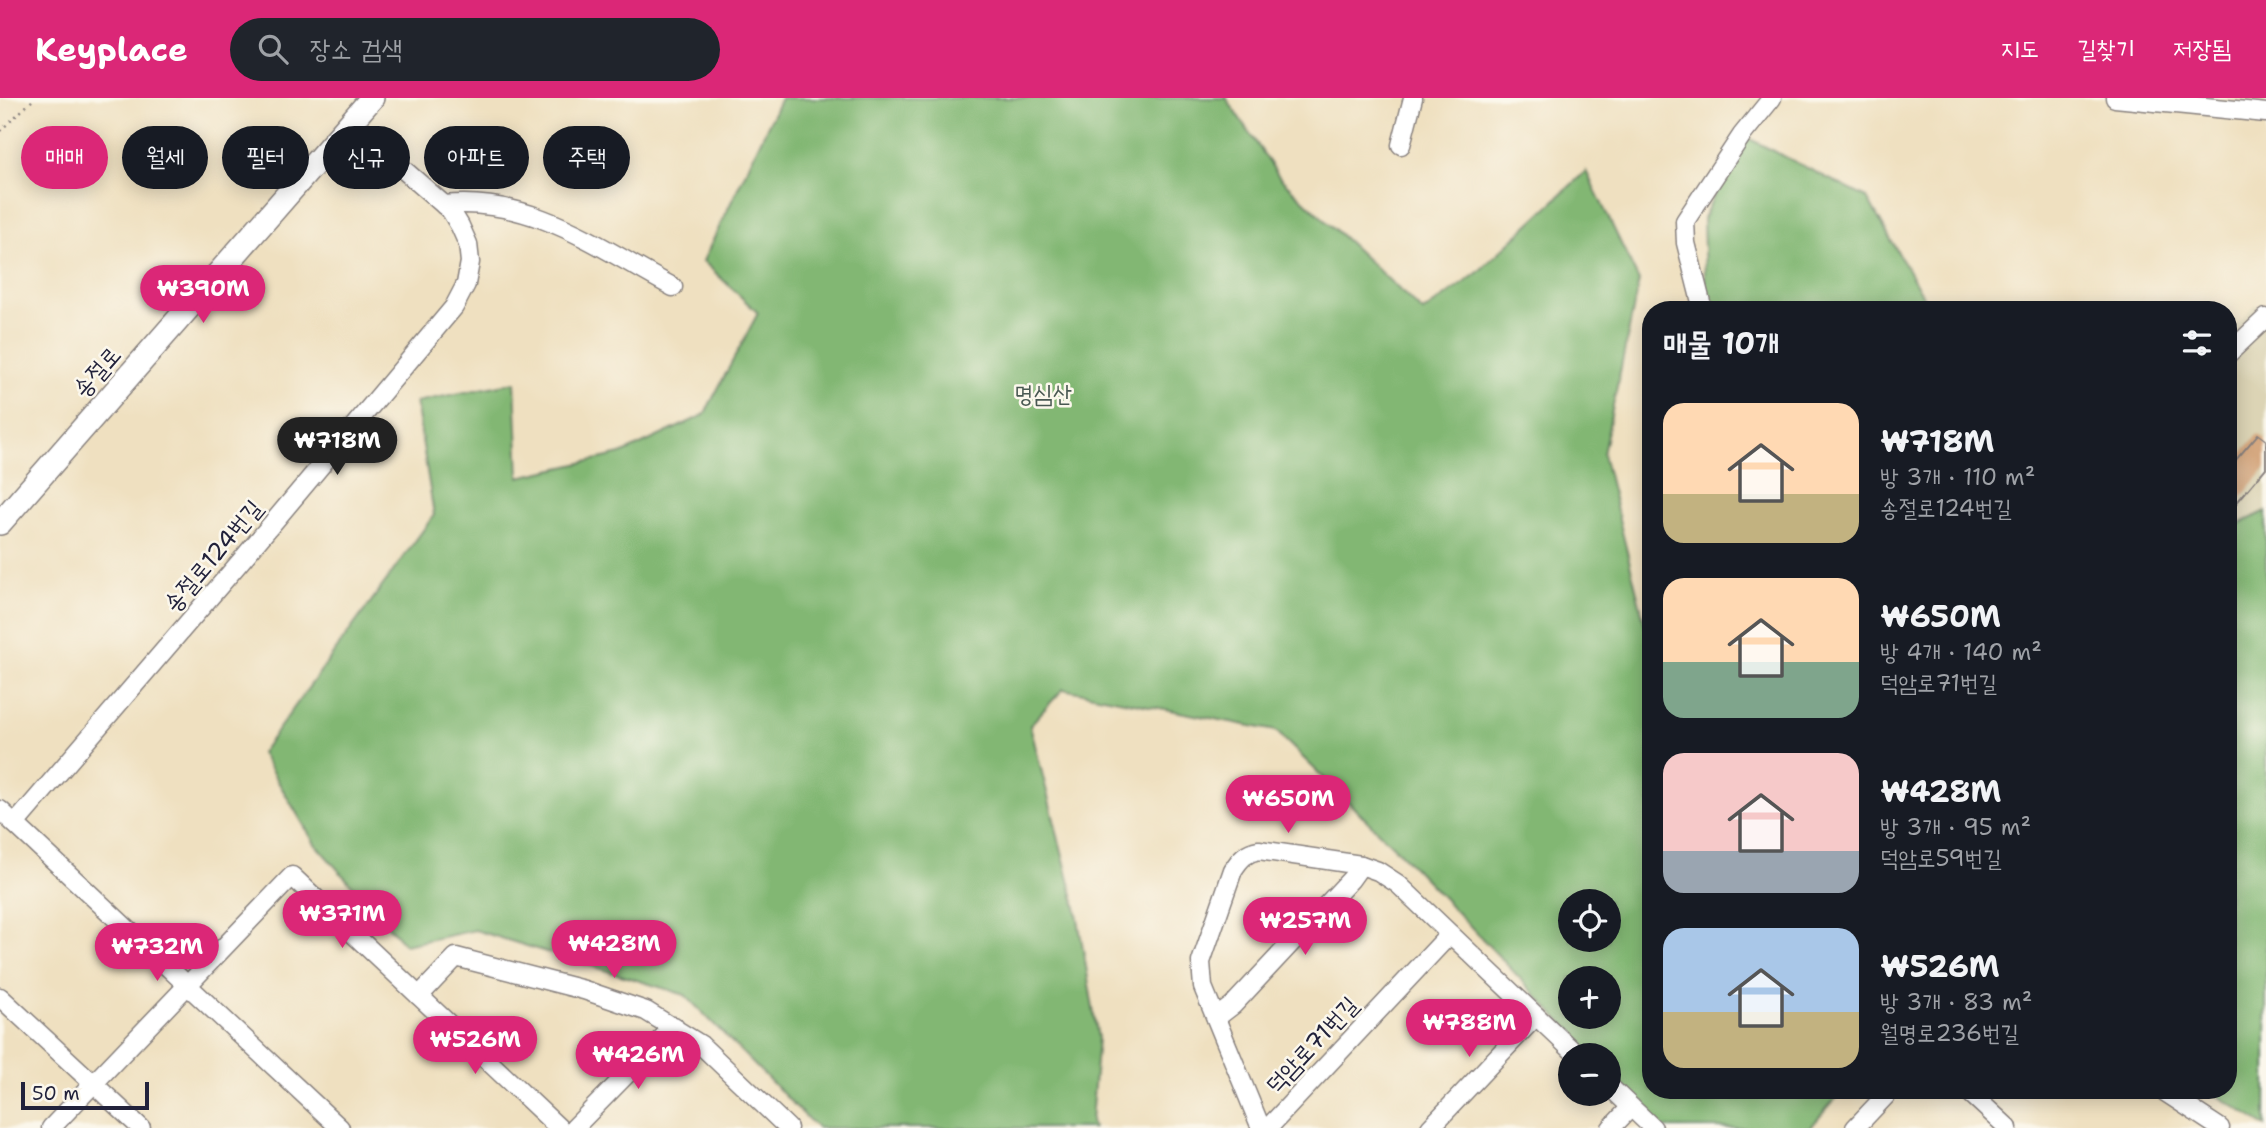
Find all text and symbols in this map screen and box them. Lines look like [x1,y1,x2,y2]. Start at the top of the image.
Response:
search box [230,18,720,81]
text: Keyplace [35,27,188,72]
icon: search [254,30,292,68]
text: 장소 검색 [310,31,402,66]
text: 지도 [2001,33,2039,65]
text: 길찾기 [2077,33,2135,65]
text: 저장됨 [2173,33,2231,65]
chip: 매매 [21,126,108,189]
chip: 월세 [122,126,208,189]
chip: 필터 [222,126,309,189]
chip: 신규 [323,126,410,189]
chip: 아파트 [424,126,529,189]
chip: 주택 [543,126,630,189]
pin: ₩390M [154,266,252,325]
text: ₩390M [156,273,250,303]
text: 매물 10개 [1663,323,1780,364]
icon: filters [2178,324,2216,362]
street label: 송절로 [66,340,128,404]
park label: 명심산 [1014,378,1072,410]
pin: ₩718M [288,418,386,477]
text: ₩718M [1880,421,1994,462]
text: ₩718M [293,425,381,455]
icon: home [1719,431,1803,515]
text: 방 3개 · 110 m² [1880,462,2035,492]
street label: 송절로124번길 [157,493,269,619]
text: 송절로124번길 [1880,493,2012,523]
text: ₩650M [1880,596,2001,637]
icon: home [1719,606,1803,690]
text: 방 4개 · 140 m² [1880,637,2042,667]
text: 덕암로71번길 [1880,668,1997,698]
text: ₩428M [1880,771,2001,812]
pin: ₩650M [1239,776,1337,835]
icon: home [1719,781,1803,865]
text: ₩650M [1242,783,1334,813]
text: 방 3개 · 95 m² [1880,812,2031,842]
text: 덕암로59번길 [1880,843,2002,873]
map controls [1558,889,1621,1106]
button: locate [1558,889,1621,952]
pin: ₩371M [293,890,391,950]
text: ₩371M [299,898,385,928]
pin: ₩257M [1256,898,1354,957]
text: ₩257M [1259,905,1351,935]
pin: ₩428M [565,920,663,980]
pin: ₩732M [108,924,206,983]
text: ₩428M [567,928,661,958]
text: ₩732M [111,931,203,961]
text: ₩526M [1880,946,2000,987]
icon: home [1719,956,1803,1040]
button: + [1558,966,1621,1029]
text: 방 3개 · 83 m² [1880,987,2032,1017]
street label: 덕암로71번길 [1259,989,1365,1101]
pin: ₩788M [1420,1000,1518,1059]
text: ₩788M [1422,1007,1516,1037]
pin: ₩526M [426,1016,524,1076]
text: 월명로236번길 [1880,1018,2019,1048]
text: ₩526M [429,1024,521,1054]
pin: ₩426M [589,1032,687,1091]
text: ₩426M [592,1039,684,1069]
button: − [1558,1043,1621,1106]
scale bar [21,1079,149,1111]
text: 50 m [32,1081,80,1106]

